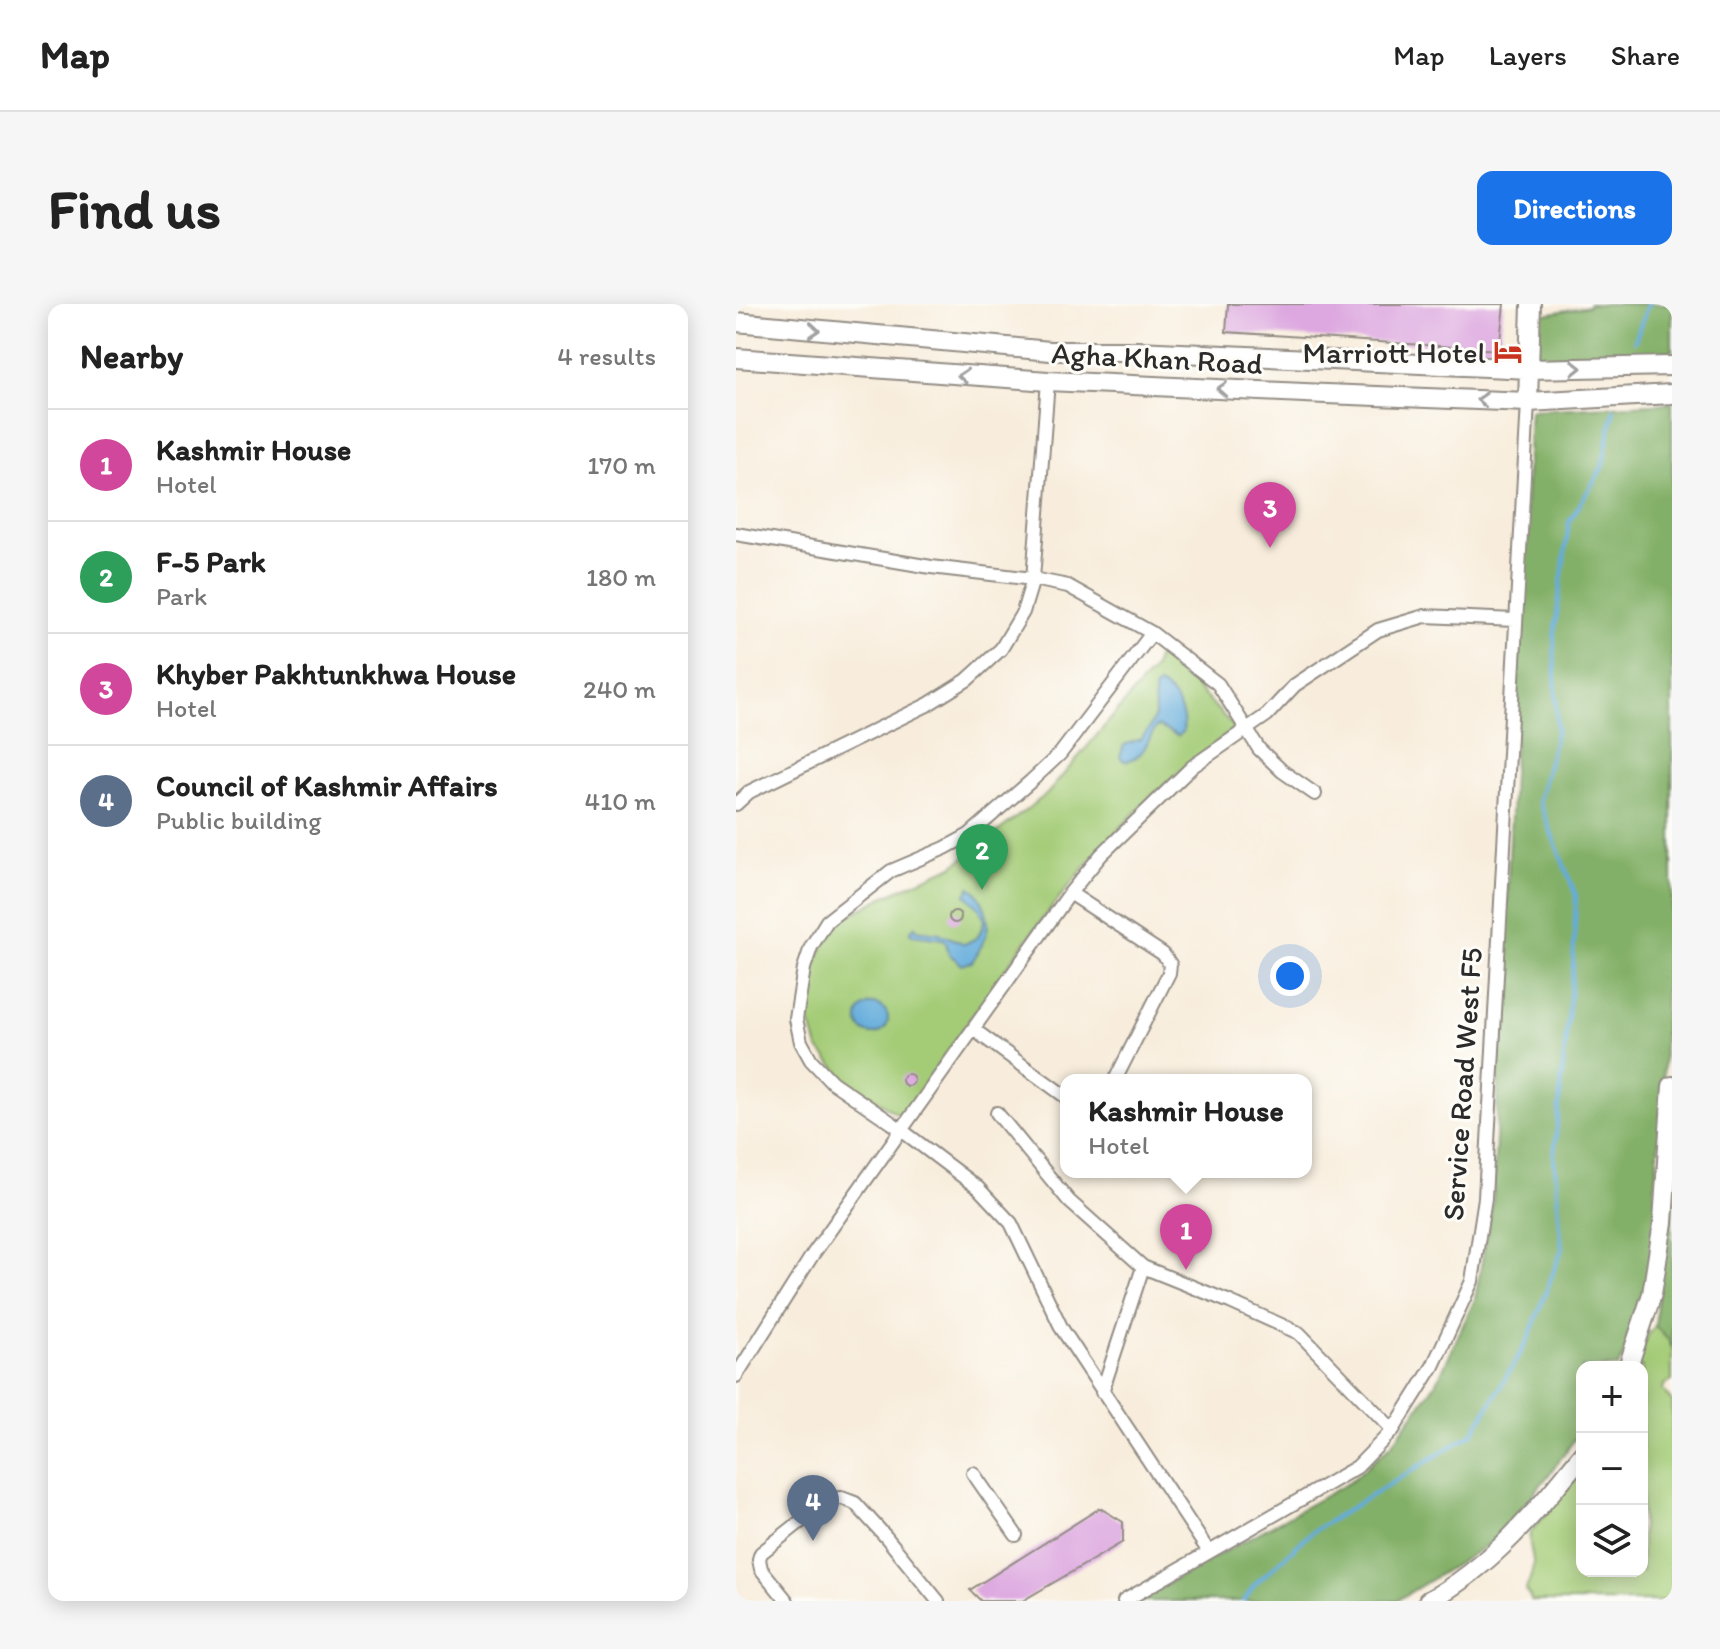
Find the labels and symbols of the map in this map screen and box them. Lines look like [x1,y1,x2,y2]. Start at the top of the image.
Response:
one-way arrow [808,321,821,338]
street label: Agha Khan Road [1050,334,1264,382]
place label: Marriott Hotel [1303,334,1487,371]
hotel icon: Marriott Hotel [1493,337,1523,367]
one-way arrow [1570,359,1583,377]
one-way arrow [956,368,969,385]
one-way arrow [1215,381,1228,398]
one-way arrow [1475,391,1488,408]
pin: 3 [1244,482,1296,548]
pin: 2 [956,824,1008,890]
street label: Service Road West F5 [1434,946,1490,1222]
your location [1270,956,1310,996]
pin: 1 [1160,1204,1212,1270]
pin: 4 [787,1475,839,1541]

